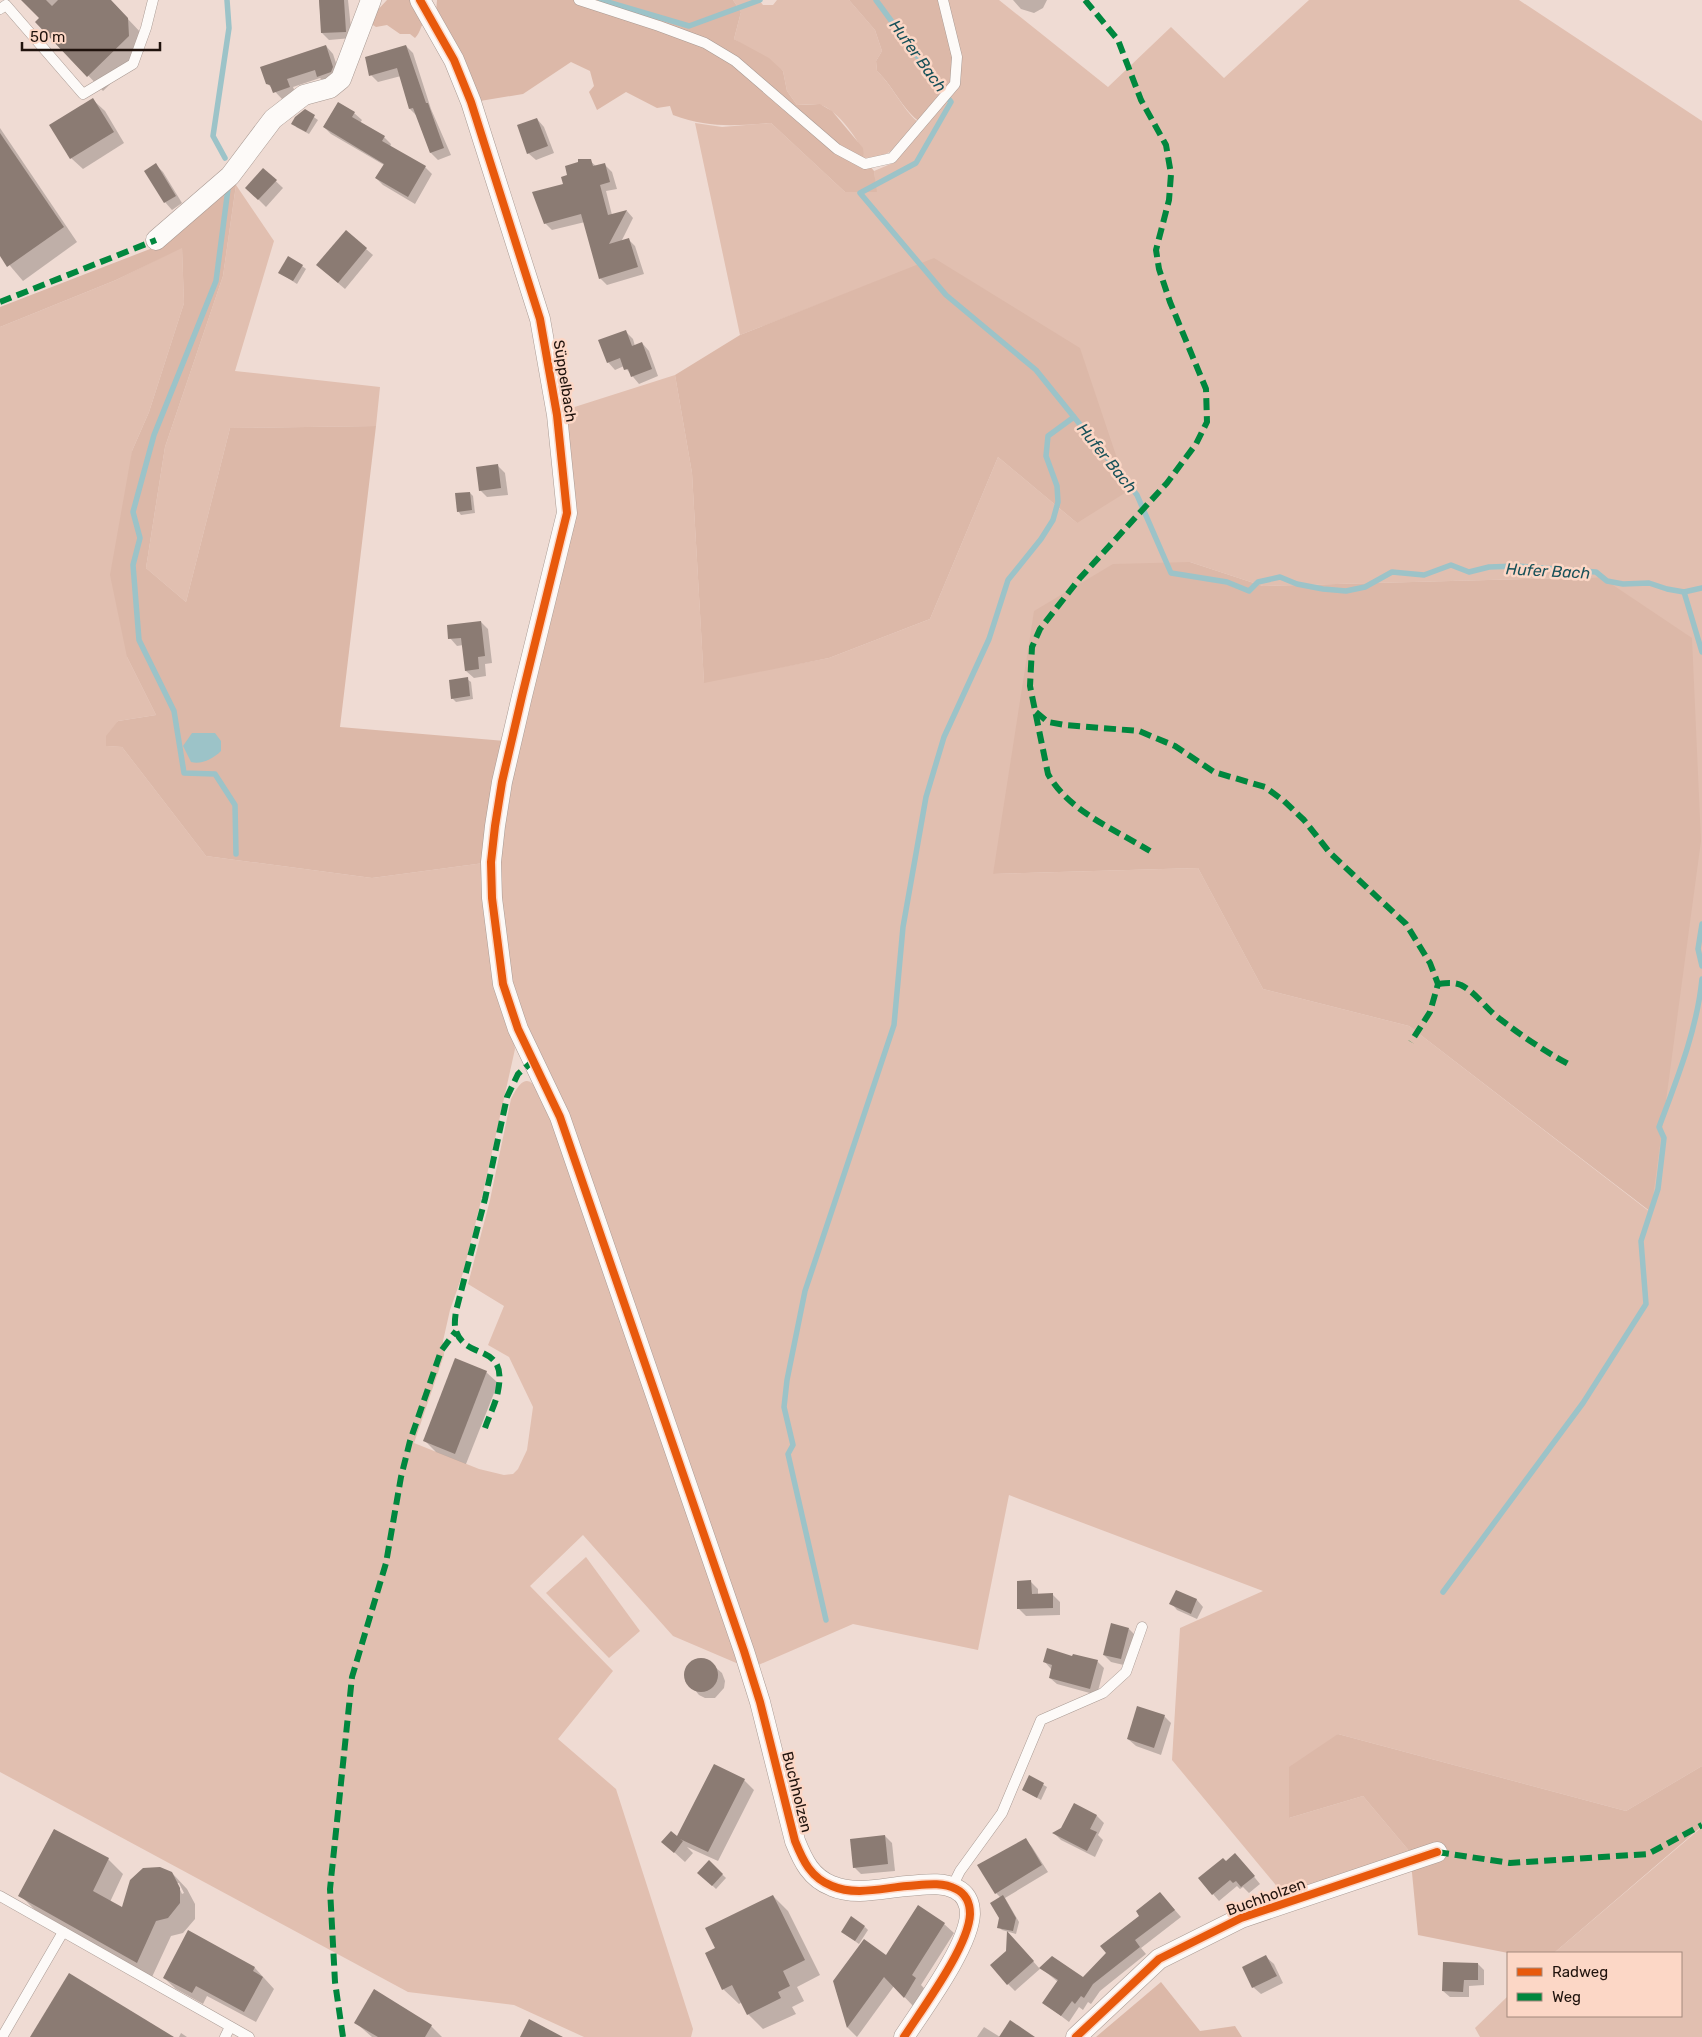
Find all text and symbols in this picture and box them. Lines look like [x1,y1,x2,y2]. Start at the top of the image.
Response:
water label: Hufer Bach [885,16,951,96]
scale bar [22,20,160,52]
text: 50 m [30,28,65,46]
street label: Süppelbach [550,339,580,423]
water label: Hufer Bach [1073,419,1141,497]
water label: Hufer Bach [1505,559,1591,583]
street label: Buchholzen [778,1750,816,1834]
street label: Buchholzen [1224,1874,1308,1920]
legend [1507,1952,1682,2017]
text: Radweg [1552,1963,1608,1981]
text: Weg [1552,1988,1581,2006]

